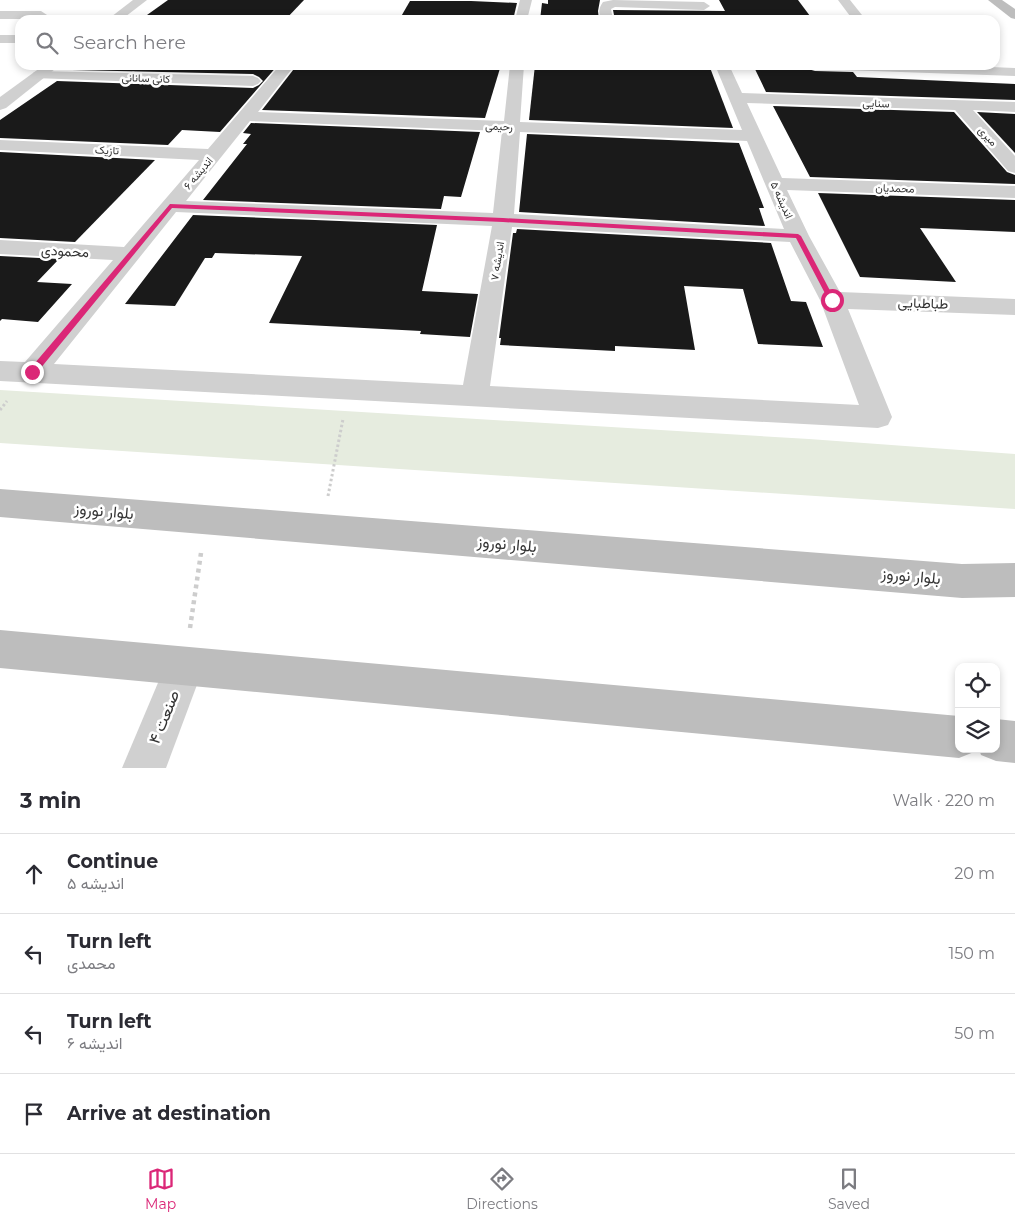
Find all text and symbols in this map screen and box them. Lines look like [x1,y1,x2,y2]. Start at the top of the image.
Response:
search box [15,15,1000,70]
icon: search [33,29,61,57]
text: Search here [73,31,186,54]
street label: کانی سانانی [121,70,171,86]
street label: سنایی [862,96,890,110]
street label: رحیمی [485,119,513,133]
street label: میری [975,123,1001,149]
street label: تازیک [95,143,120,157]
street label: اندیشه ۶ [180,154,216,192]
street label: اندیشه ۵ [768,179,796,221]
street label: محمدیان [875,180,915,196]
street label: اندیشه ۷ [487,240,507,282]
street label: محمودی [41,241,89,261]
route start [821,289,844,312]
street label: طباطبایی [897,293,949,313]
route end [21,361,44,384]
street label: بلوار نوروز [72,499,135,524]
street label: بلوار نوروز [475,532,538,557]
street label: بلوار نوروز [879,564,942,589]
map controls [955,663,1000,753]
button: locate [955,663,1000,708]
street label: صنعت ۴ [145,687,183,747]
button: layers [955,708,1000,753]
text: 3 min [20,788,81,813]
text: Walk · 220 m [892,791,995,810]
text: Continue [67,850,158,873]
icon: ahead [20,860,48,888]
text: 20 m [954,864,995,883]
text: اندیشه ۵ [67,874,124,893]
text: Turn left [67,930,152,953]
icon: left [20,940,48,968]
text: 150 m [948,944,995,963]
text: محمدی [67,954,115,973]
text: Turn left [67,1010,152,1033]
icon: left [20,1020,48,1048]
text: 50 m [954,1024,995,1043]
text: اندیشه ۶ [67,1034,123,1053]
icon: arrive [20,1100,48,1128]
text: Arrive at destination [67,1102,271,1125]
tab: Map [145,1165,176,1213]
tab: Directions [466,1165,538,1213]
tab: Saved [828,1165,870,1213]

